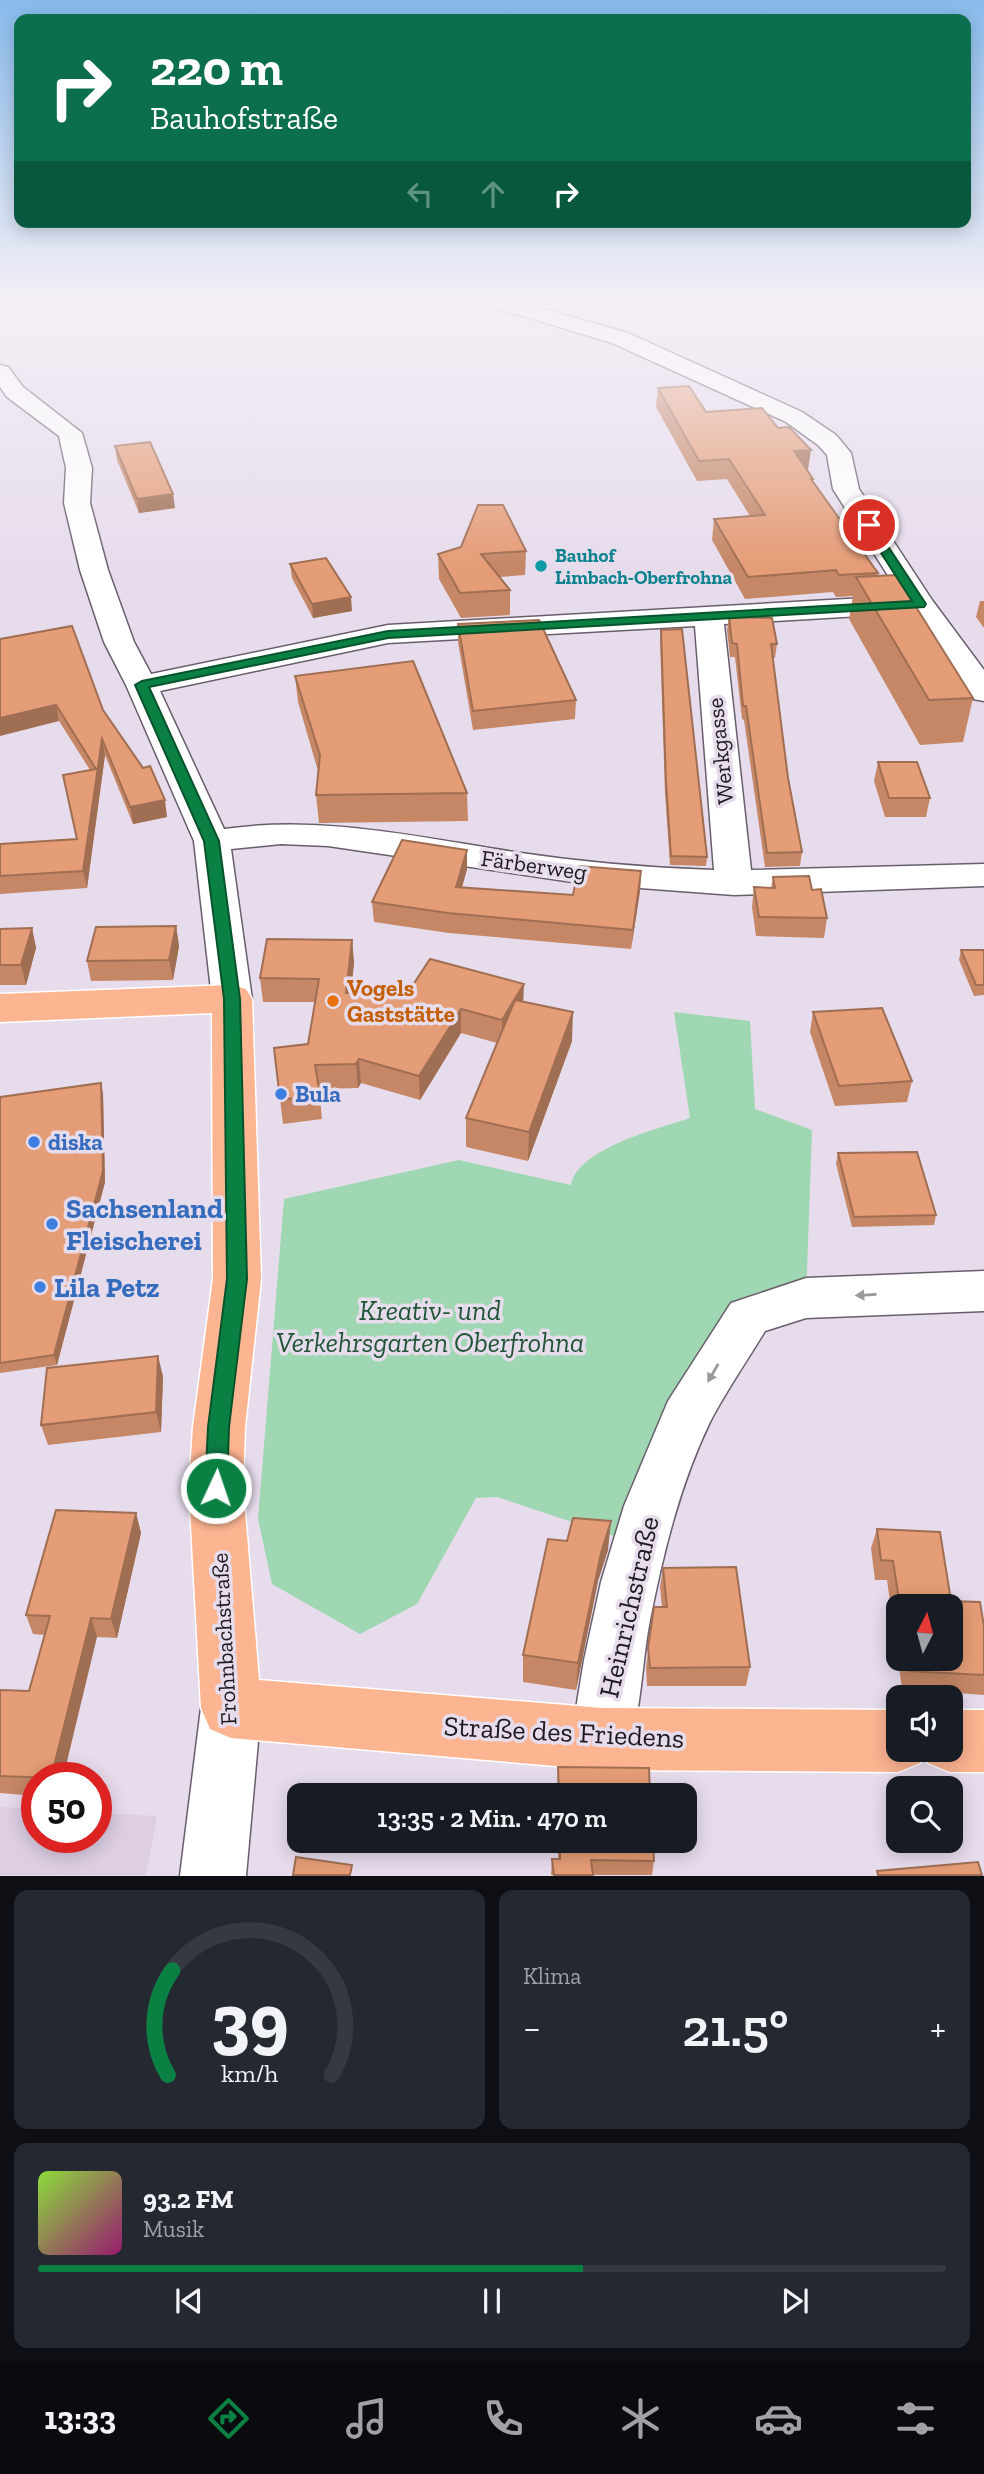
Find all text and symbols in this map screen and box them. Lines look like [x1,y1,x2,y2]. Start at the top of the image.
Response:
text: 220 m [150,39,283,98]
icon: right [35,42,126,133]
text: Bauhofstraße [150,99,338,137]
icon: left [401,175,439,213]
icon: ahead [474,175,512,213]
icon: right [547,175,585,213]
pin [839,495,899,555]
icon: arrive [850,506,888,544]
place label: Bauhof Limbach-Oberfrohna [555,544,733,589]
marker: Bauhof Limbach-Oberfrohna [533,558,549,574]
street label: Werkgasse [700,696,740,806]
street label: Färberweg [479,844,589,886]
place label: Vogels Gaststätte [347,974,455,1028]
marker: Vogels Gaststätte [325,993,341,1009]
place label: Bula [295,1080,341,1108]
marker: Bula [273,1086,289,1102]
place label: diska [48,1128,103,1156]
marker: diska [26,1134,42,1150]
place label: Sachsenland Fleischerei [66,1192,223,1257]
marker: Sachsenland Fleischerei [44,1216,60,1232]
place label: Lila Petz [54,1271,160,1304]
marker: Lila Petz [32,1279,48,1295]
one-way arrow [855,1290,877,1301]
park label: Kreativ- und Verkehrsgarten Oberfrohna [276,1294,584,1359]
one-way arrow [707,1364,720,1383]
position arrow [179,1451,253,1525]
street label: Heinrichstraße [592,1513,666,1701]
street label: Frohnbachstraße [206,1552,242,1726]
north arrow [886,1594,962,1671]
map controls [886,1594,963,1853]
button: sound [886,1685,963,1762]
street label: Straße des Friedens [443,1709,685,1755]
speed limit sign: 50 [21,1762,112,1853]
button: search [886,1776,963,1853]
text: 13:35 · 2 Min. · 470 m [377,1802,607,1834]
text: Klima [523,1962,581,1990]
text: 39 [211,1977,288,2065]
text: 21.5° [682,1997,788,2059]
text: − [523,2005,541,2051]
text: + [930,2005,946,2051]
text: km/h [221,2058,278,2088]
text: 93.2 FM [143,2183,234,2215]
text: Musik [143,2215,204,2243]
icon: previous [170,2282,208,2320]
icon: pause [473,2282,511,2320]
icon: next [776,2282,814,2320]
icon: directions [204,2394,253,2443]
icon: music [342,2394,391,2443]
icon: phone [479,2394,528,2443]
icon: climate [616,2394,665,2443]
icon: car [754,2394,803,2443]
icon: filters [891,2394,940,2443]
text: 13:33 [44,2399,116,2437]

